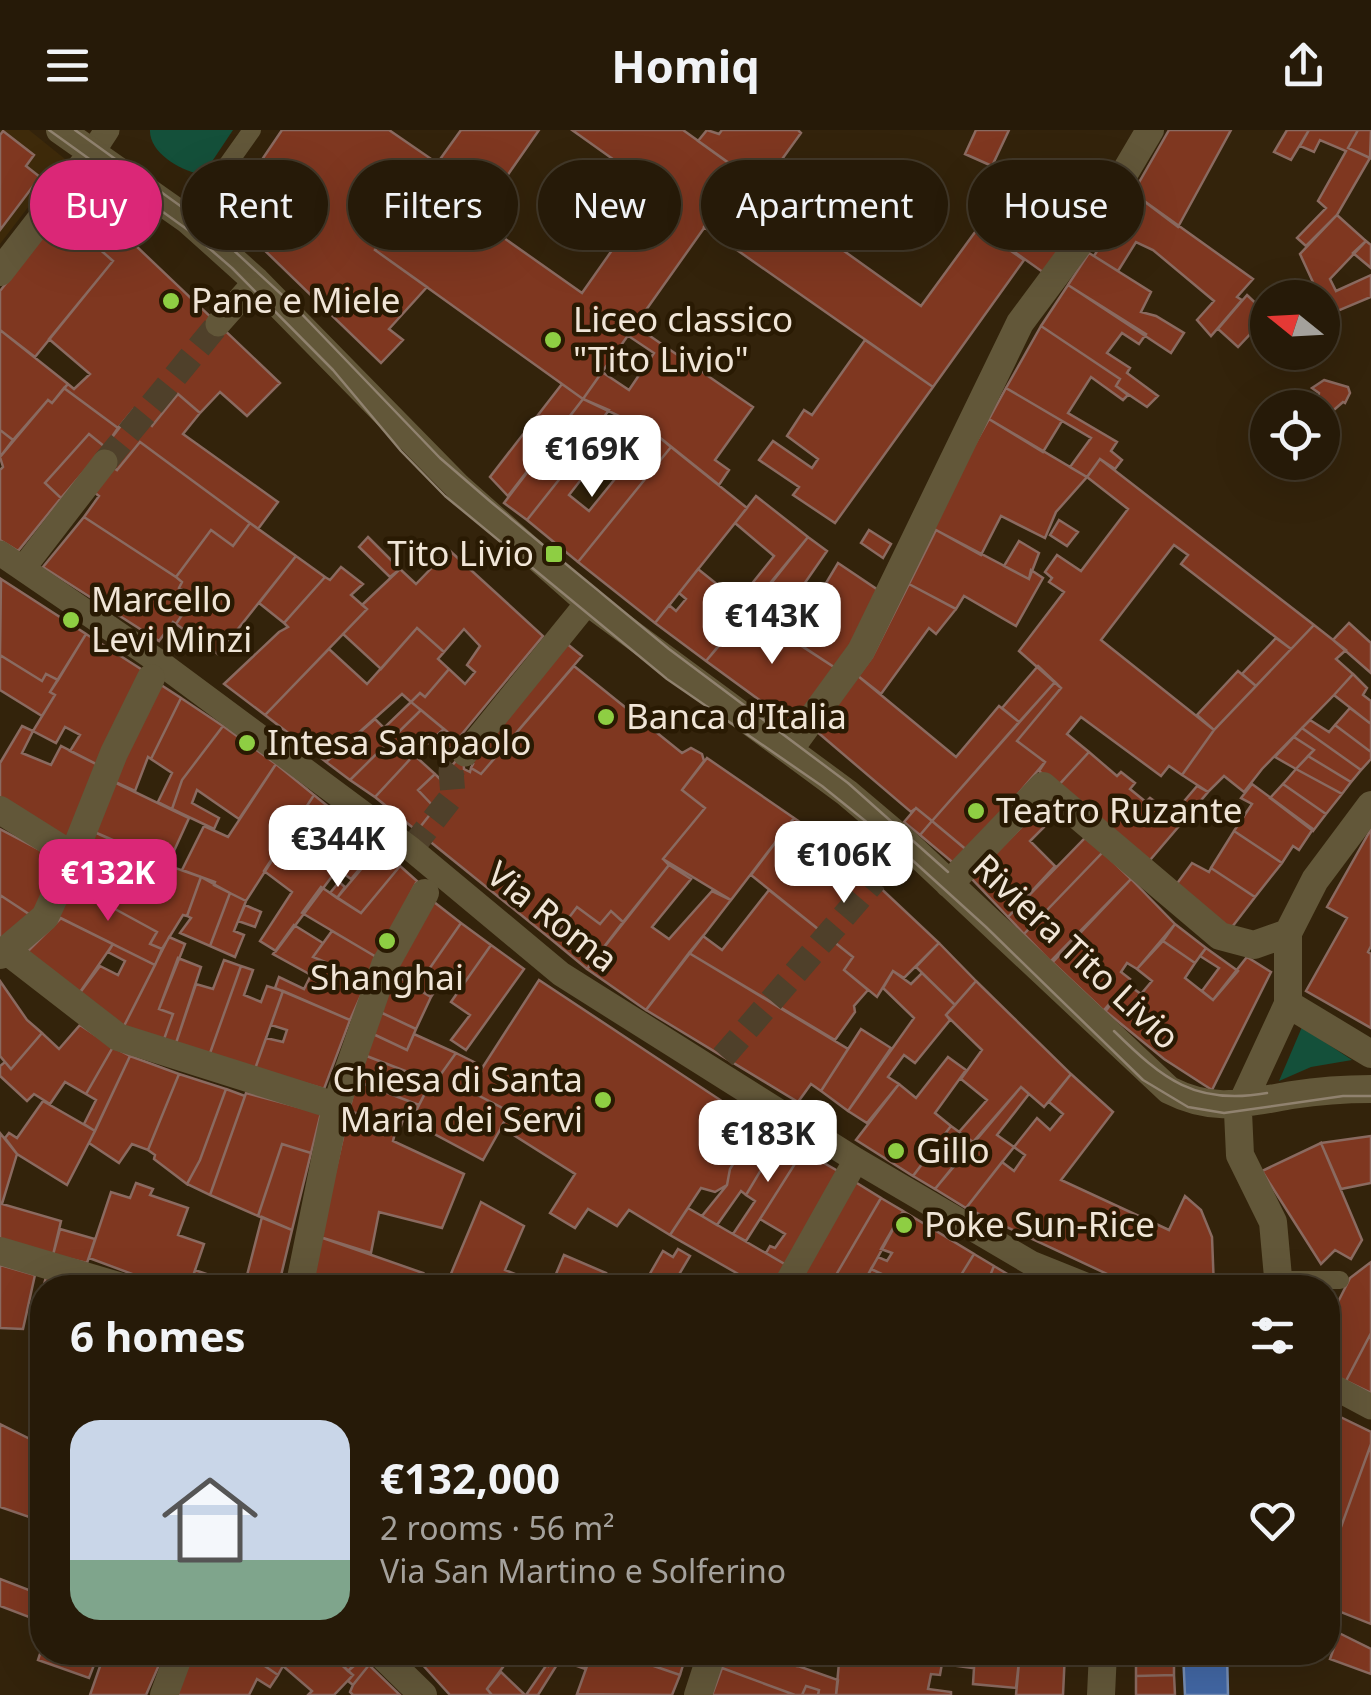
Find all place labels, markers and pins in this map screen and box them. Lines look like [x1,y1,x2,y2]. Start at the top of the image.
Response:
place label: Pane e Miele [191,276,400,323]
marker: Pane e Miele [160,290,182,312]
place label: Liceo classico "Tito Livio" [573,295,793,382]
marker: Liceo classico "Tito Livio" [542,329,564,351]
pin: €169K [522,415,662,500]
place label: Tito Livio [387,529,534,576]
marker: Tito Livio [543,543,565,565]
place label: Marcello Levi Minzi [91,575,252,662]
pin: €143K [702,582,842,667]
marker: Marcello Levi Minzi [60,609,82,631]
place label: Banca d'Italia [626,692,847,739]
marker: Banca d'Italia [595,706,617,728]
place label: Intesa Sanpaolo [267,718,531,765]
marker: Intesa Sanpaolo [236,732,258,754]
place label: Teatro Ruzante [996,786,1243,833]
marker: Teatro Ruzante [965,800,987,822]
pin: €344K [268,805,408,890]
pin: €106K [774,821,914,906]
pin: €132K [38,839,178,924]
marker: Shanghai [376,930,398,952]
place label: Shanghai [310,953,464,1000]
place label: Chiesa di Santa Maria dei Servi [333,1055,583,1142]
marker: Chiesa di Santa Maria dei Servi [592,1089,614,1111]
pin: €183K [698,1100,838,1185]
place label: Gillo [916,1126,990,1173]
marker: Gillo [885,1140,907,1162]
place label: Poke Sun-Rice [924,1200,1155,1247]
marker: Poke Sun-Rice [893,1214,915,1236]

